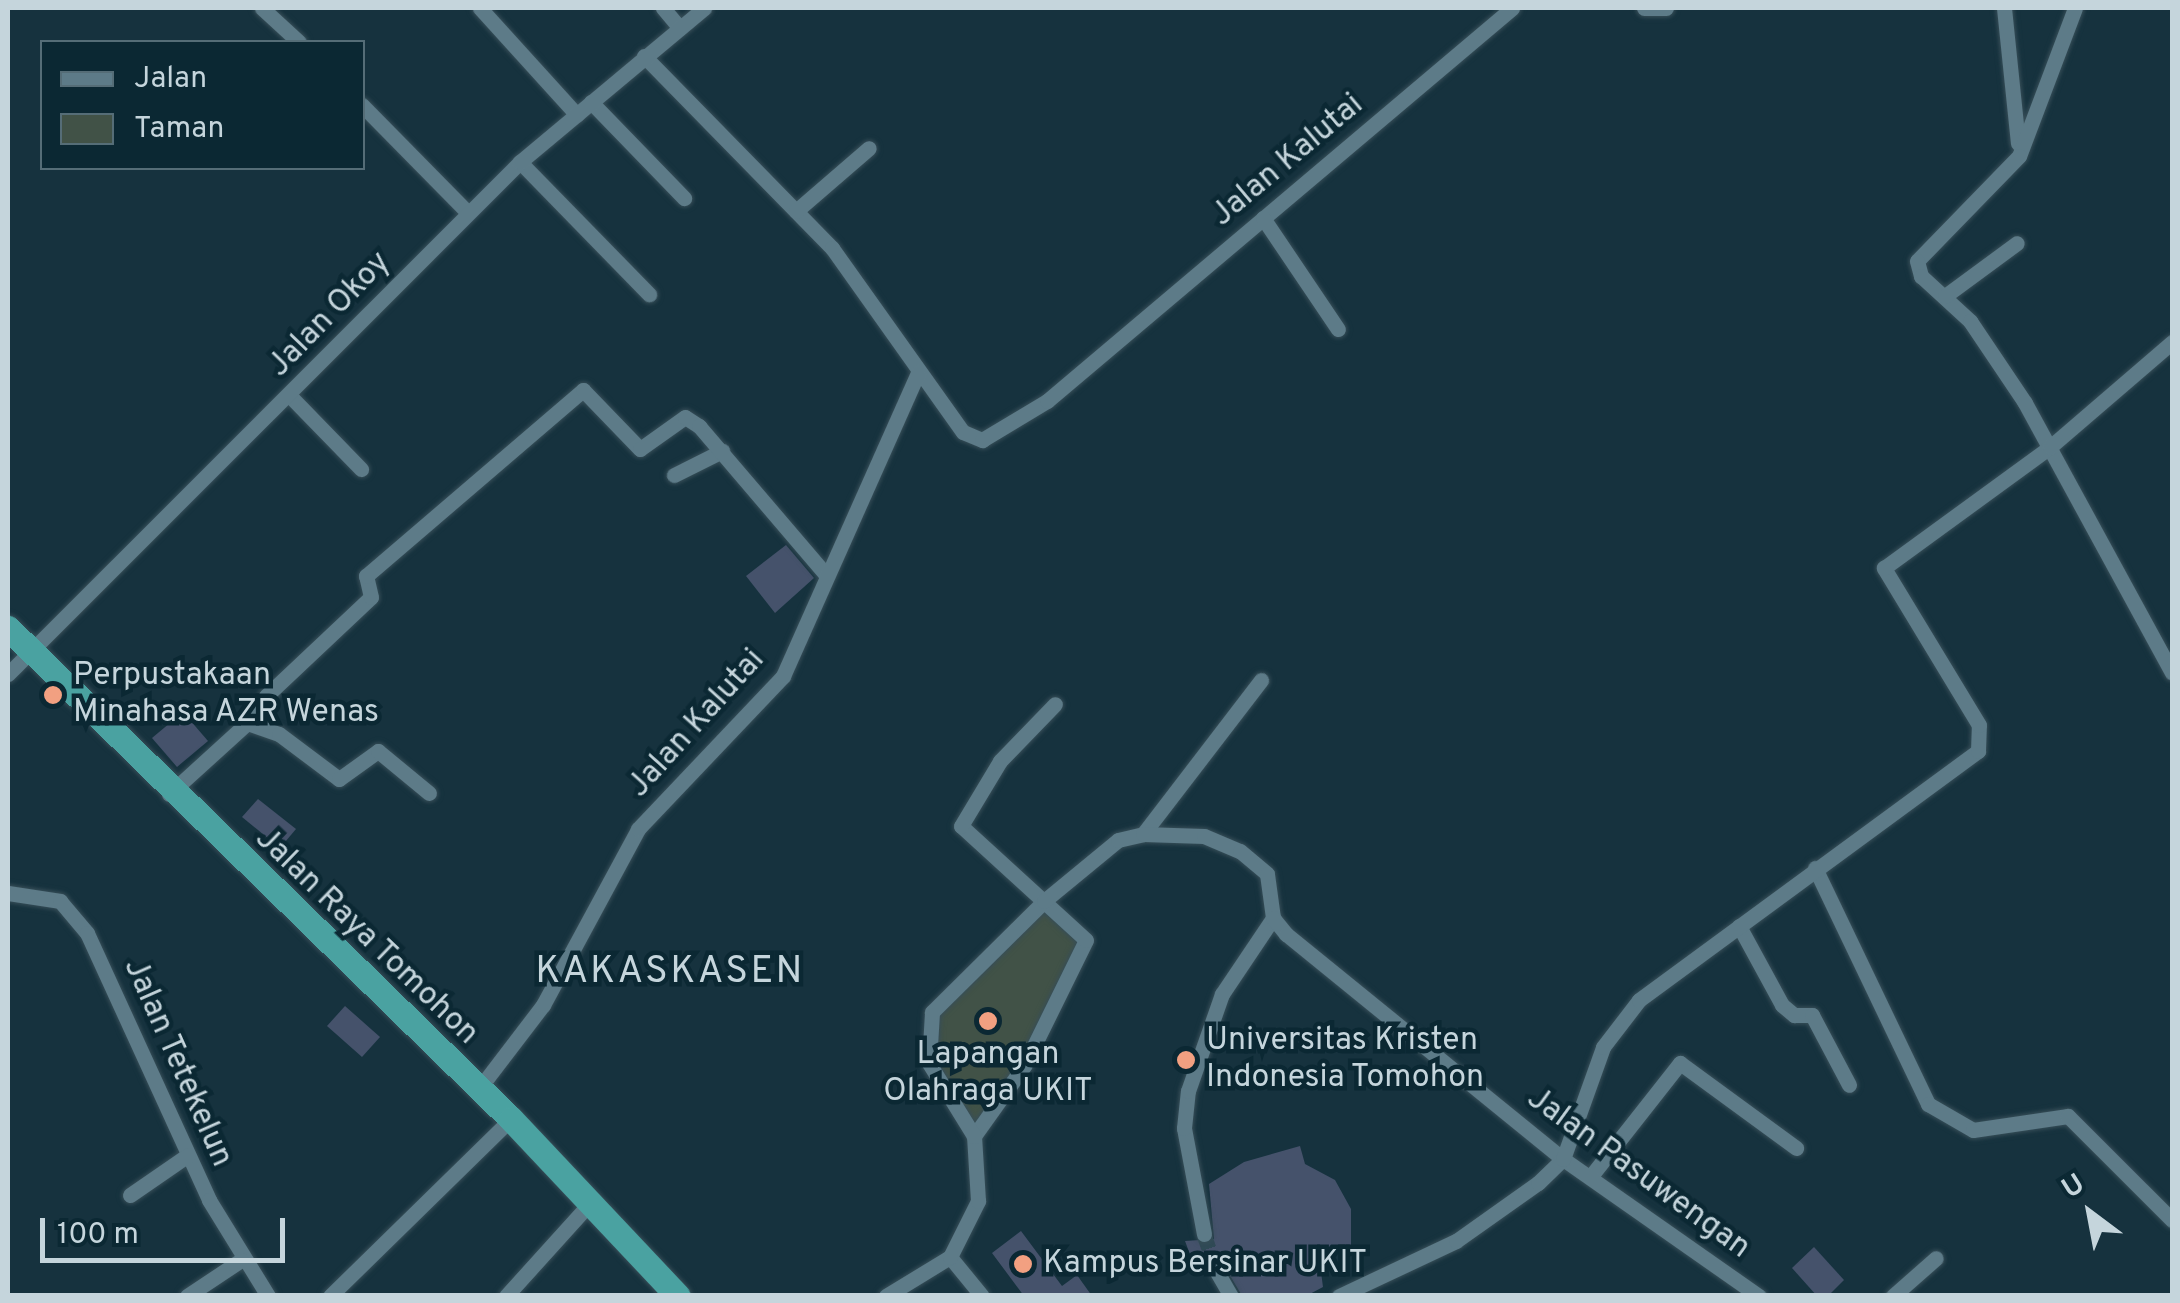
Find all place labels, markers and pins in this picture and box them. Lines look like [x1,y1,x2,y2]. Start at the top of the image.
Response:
place label: Perpustakaan Minahasa AZR Wenas [73,658,381,733]
marker: Perpustakaan Minahasa AZR Wenas [42,684,64,706]
marker: Lapangan Olahraga UKIT [977,1010,999,1032]
place label: Universitas Kristen Indonesia Tomohon [1206,1023,1485,1098]
place label: Lapangan Olahraga UKIT [883,1037,1093,1112]
marker: Universitas Kristen Indonesia Tomohon [1175,1049,1197,1071]
place label: Kampus Bersinar UKIT [1043,1245,1367,1283]
marker: Kampus Bersinar UKIT [1012,1253,1034,1275]

